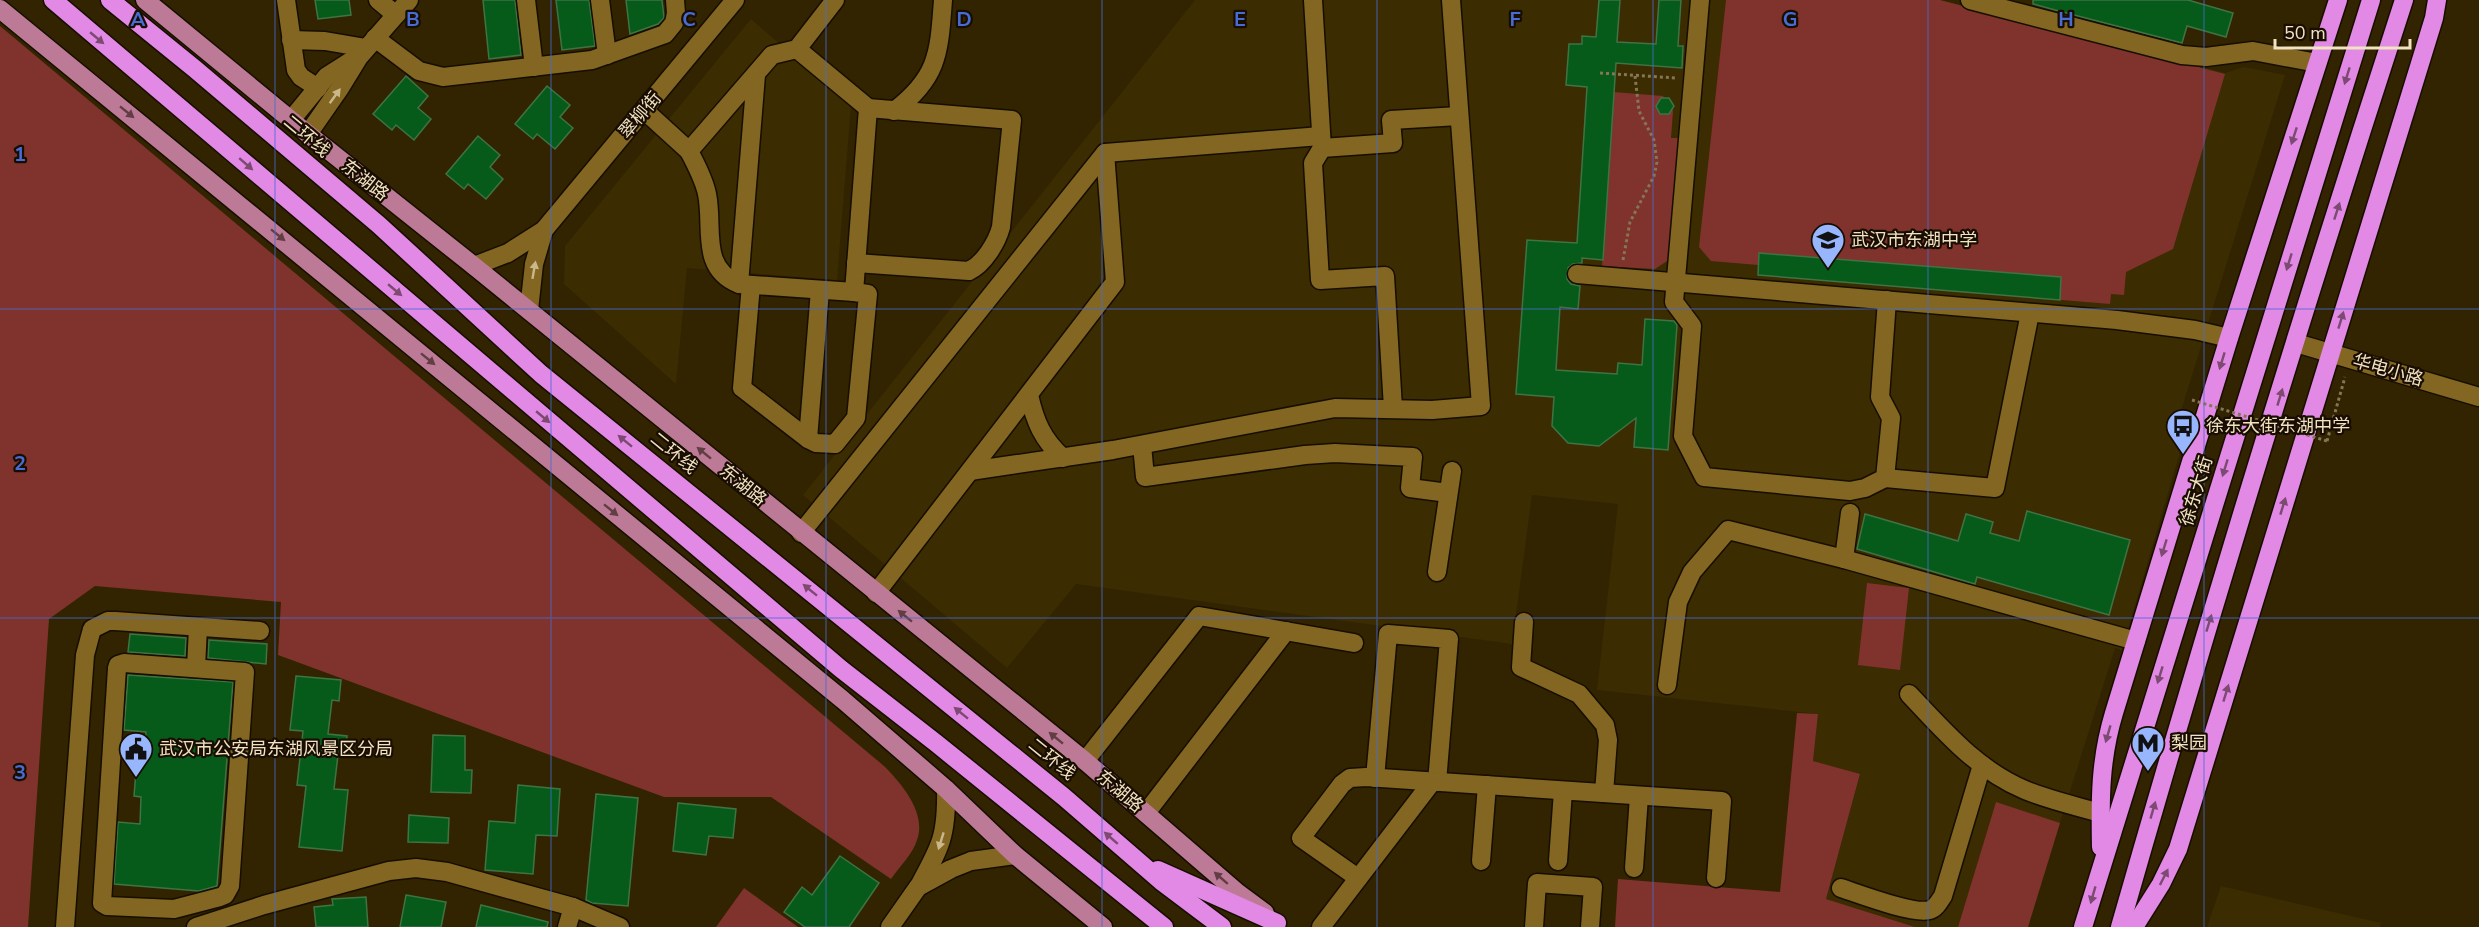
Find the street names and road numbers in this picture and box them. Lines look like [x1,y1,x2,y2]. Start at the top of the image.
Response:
street label: 翠柳街 [613,87,667,143]
street label: 二环线 [279,109,335,163]
street label: 东湖路 [336,154,394,206]
street label: 华电小路 [2350,349,2426,391]
street label: 二环线 [645,427,703,479]
street label: 徐东大街 [2174,453,2218,529]
street label: 东湖路 [714,459,772,511]
street label: 二环线 [1023,733,1081,785]
street label: 东湖路 [1092,764,1148,818]

